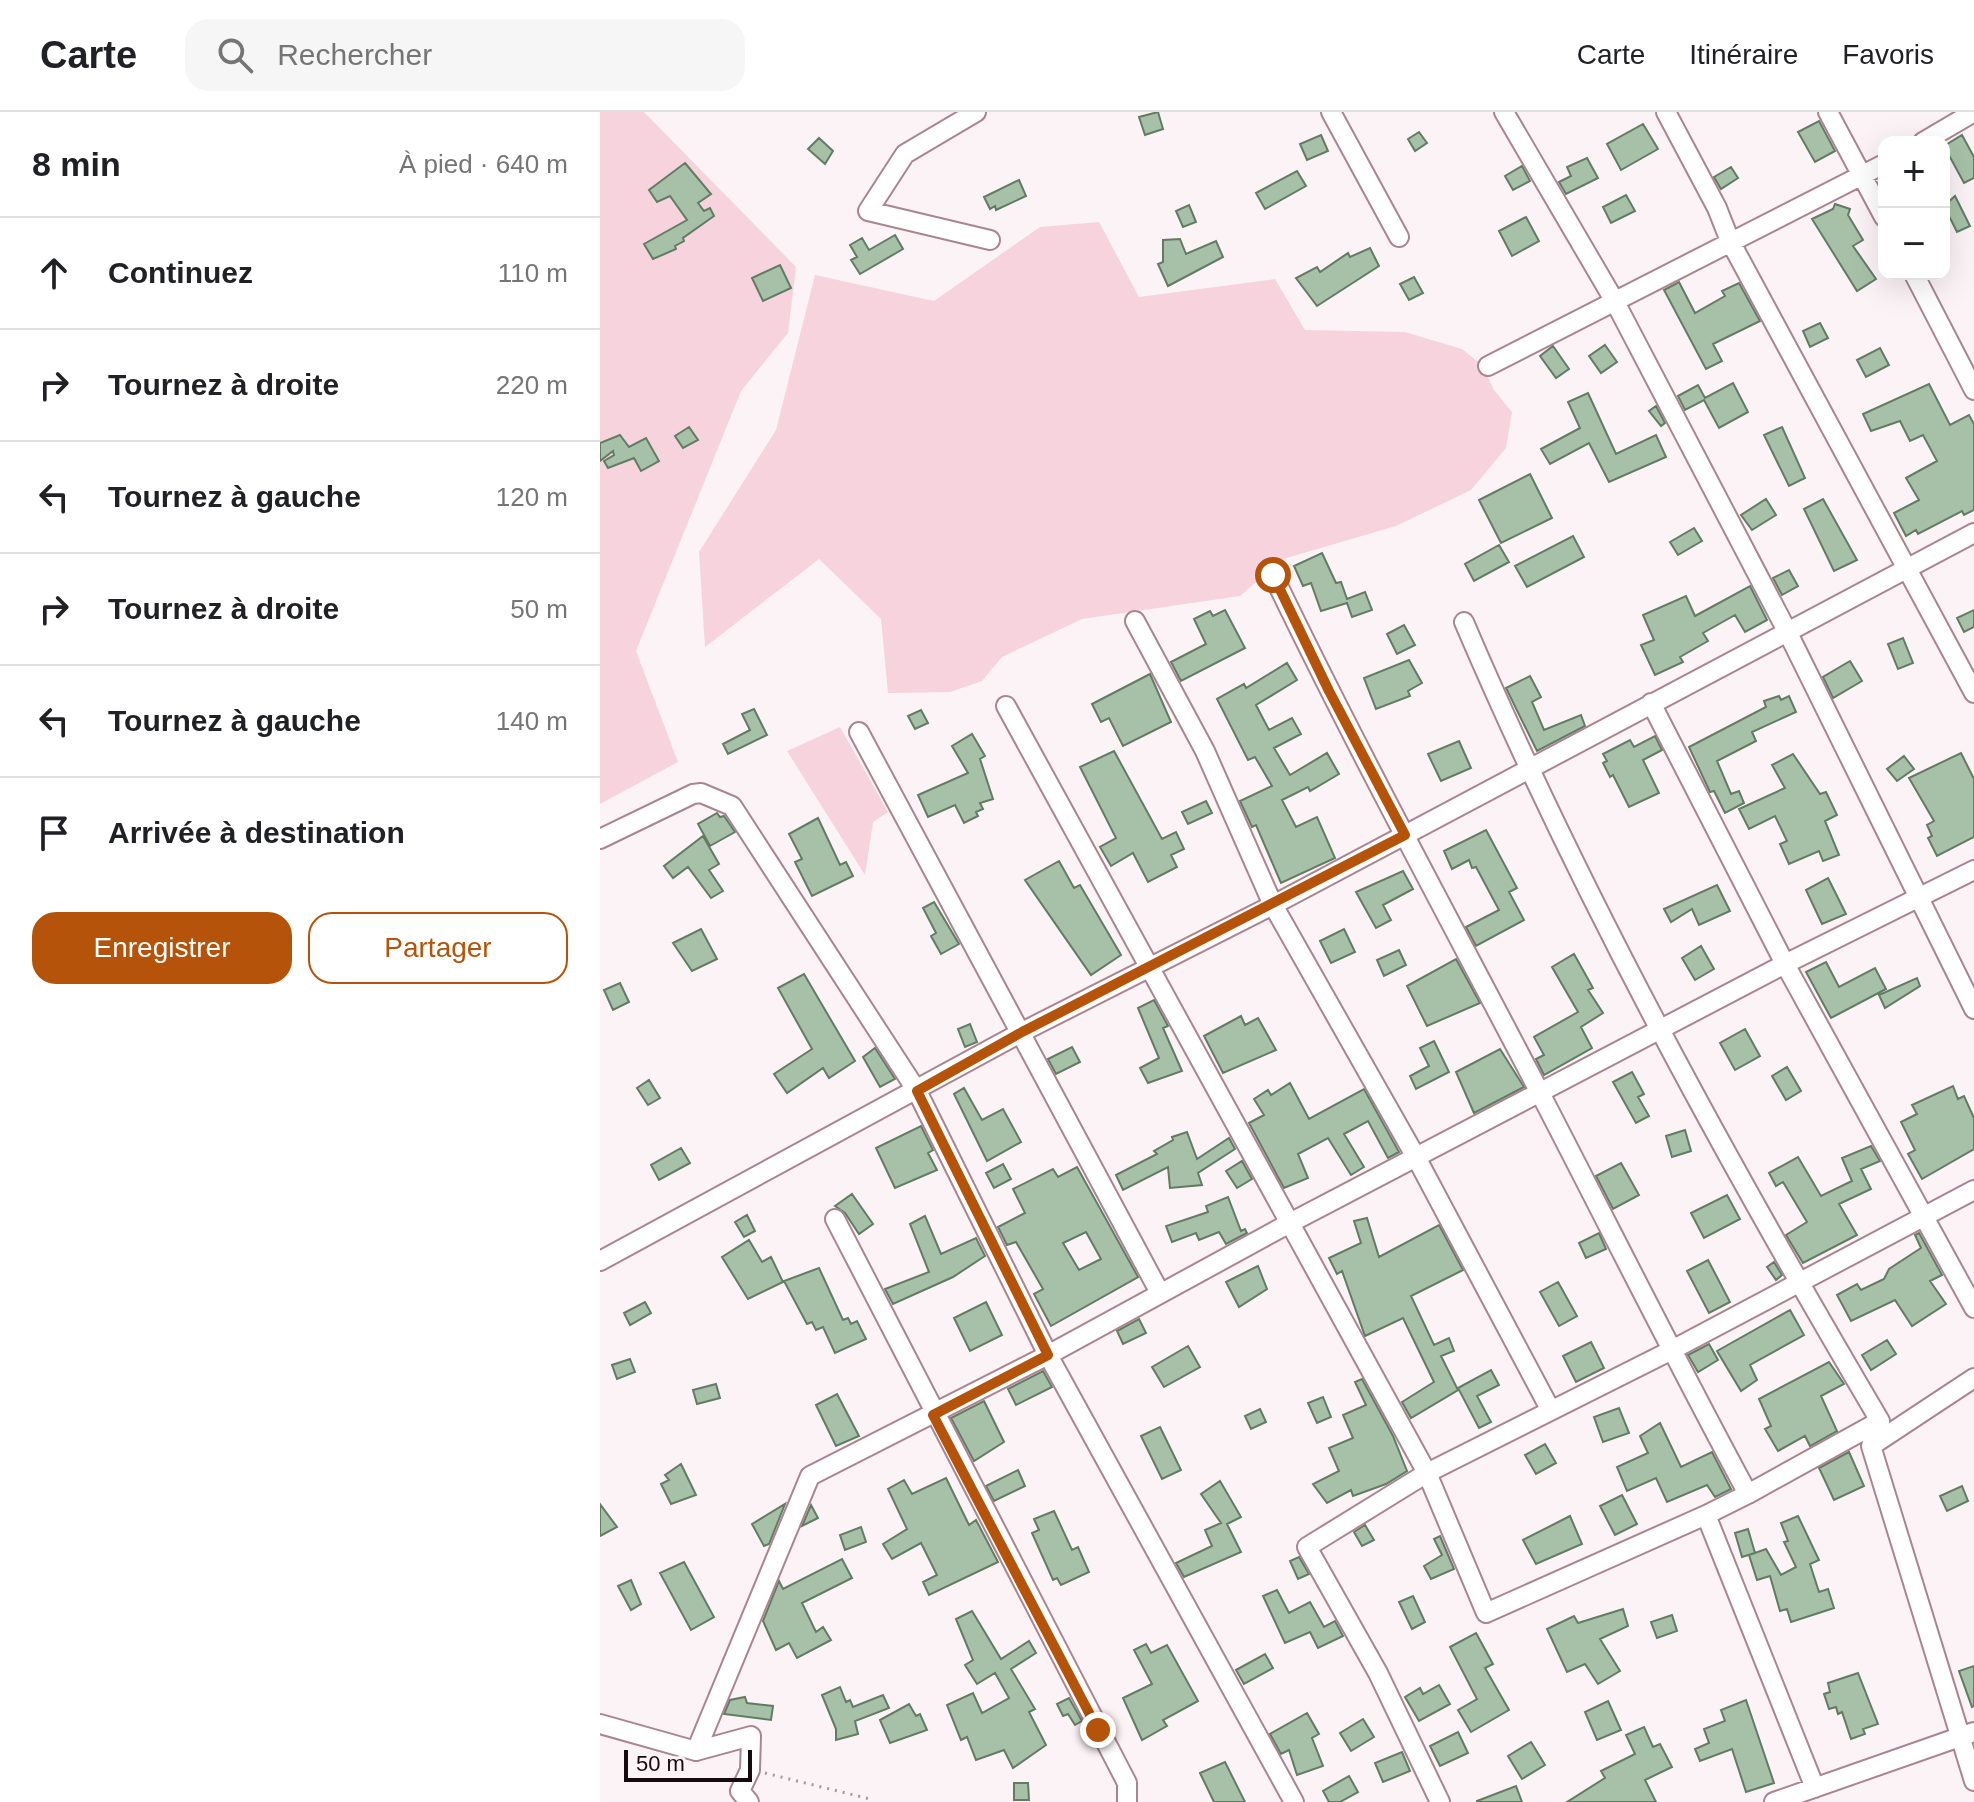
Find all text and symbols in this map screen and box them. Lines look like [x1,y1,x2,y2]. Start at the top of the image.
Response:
search box [185,19,745,91]
icon: search [213,33,257,77]
text: Carte [40,34,137,76]
text: Rechercher [277,38,432,71]
text: Carte [1577,39,1645,70]
text: Itinéraire [1689,39,1798,70]
text: Favoris [1842,39,1934,70]
map controls [1878,136,1950,280]
button: + [1878,136,1950,208]
text: 8 min [32,145,121,183]
text: À pied · 640 m [399,149,568,179]
button: − [1878,208,1950,280]
icon: ahead [32,251,76,295]
text: Continuez [108,256,253,289]
text: 110 m [498,258,568,288]
icon: right [32,363,76,407]
text: Tournez à droite [108,368,339,401]
text: 220 m [496,370,568,400]
icon: left [32,475,76,519]
text: Tournez à gauche [108,480,361,513]
text: 120 m [496,482,568,512]
route start [1255,557,1291,593]
icon: right [32,587,76,631]
text: Tournez à droite [108,592,339,625]
text: 50 m [510,594,568,624]
icon: left [32,699,76,743]
text: Tournez à gauche [108,704,361,737]
text: 140 m [496,706,568,736]
icon: arrive [32,811,76,855]
text: Arrivée à destination [108,816,405,849]
button: Enregistrer [32,912,292,984]
button: Partager [308,912,568,984]
route end [1080,1712,1116,1748]
scale bar [624,1746,752,1782]
text: 50 m [636,1751,685,1776]

